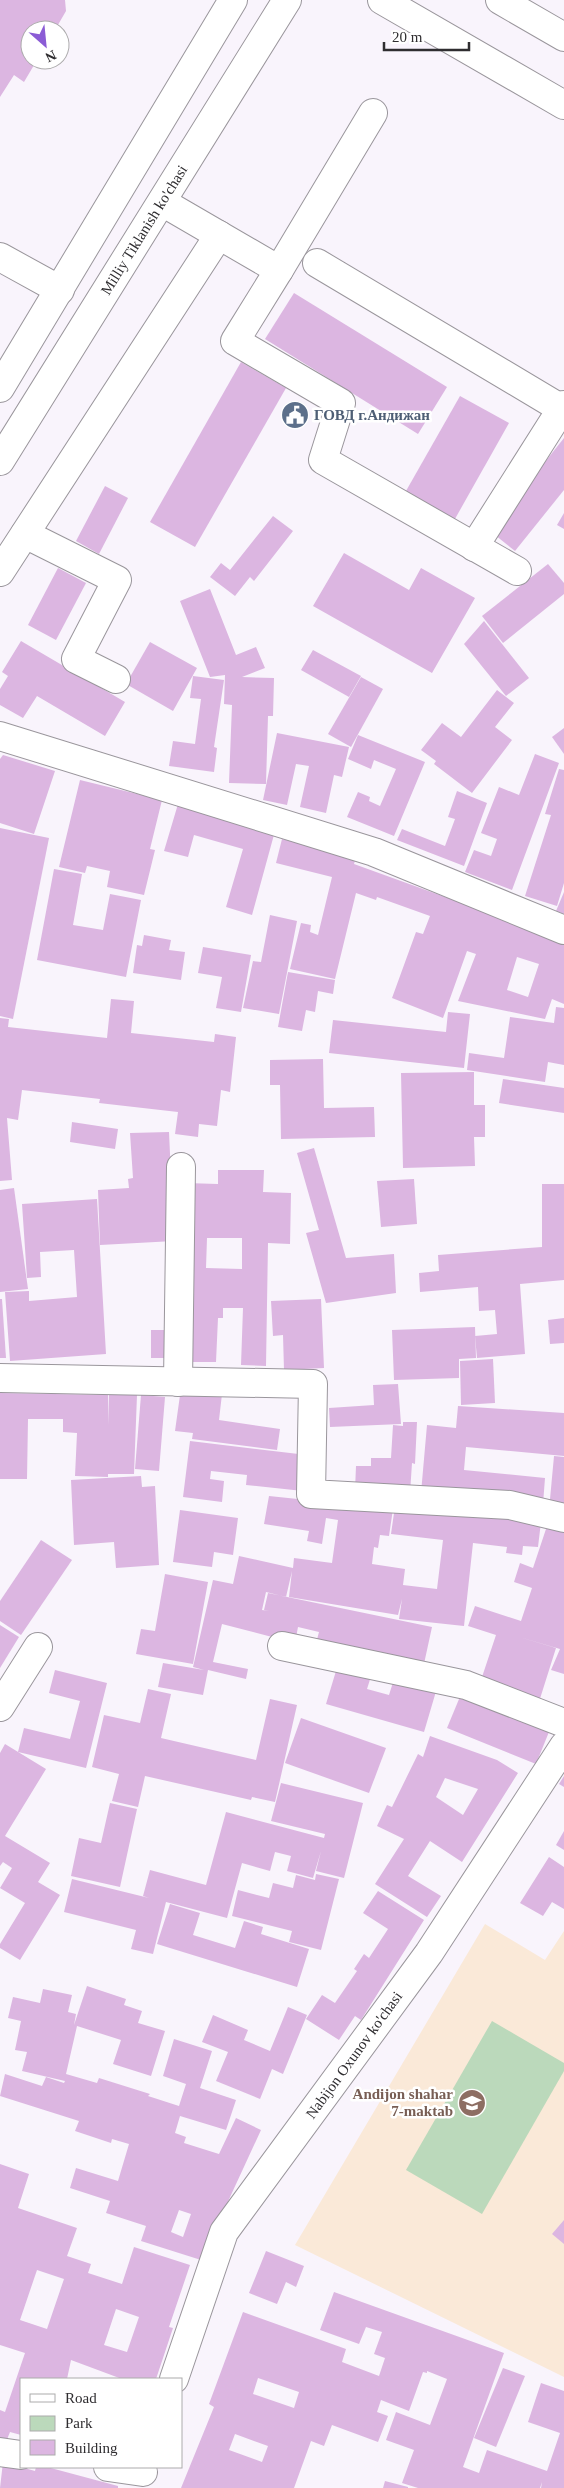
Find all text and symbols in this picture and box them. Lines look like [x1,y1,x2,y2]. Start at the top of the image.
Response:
north arrow [20,20,70,70]
scale bar [384,20,469,52]
text: 20 m [392,29,423,45]
text: N [43,47,59,65]
street label: Milliy Tiklanish ko'chasi [98,162,190,298]
public building icon: ГОВД г.Андижан [280,400,310,430]
place label: ГОВД г.Андижан [314,407,430,423]
street label: Nabijon Oxunov ko'chasi [303,1989,405,2121]
place label: Andijon shahar 7-maktab [353,2086,453,2119]
school or university icon: Andijon shahar 7-maktab [457,2088,487,2118]
legend [20,2378,182,2468]
text: Road [65,2390,97,2406]
text: Park [65,2415,93,2431]
text: Building [65,2440,118,2456]

